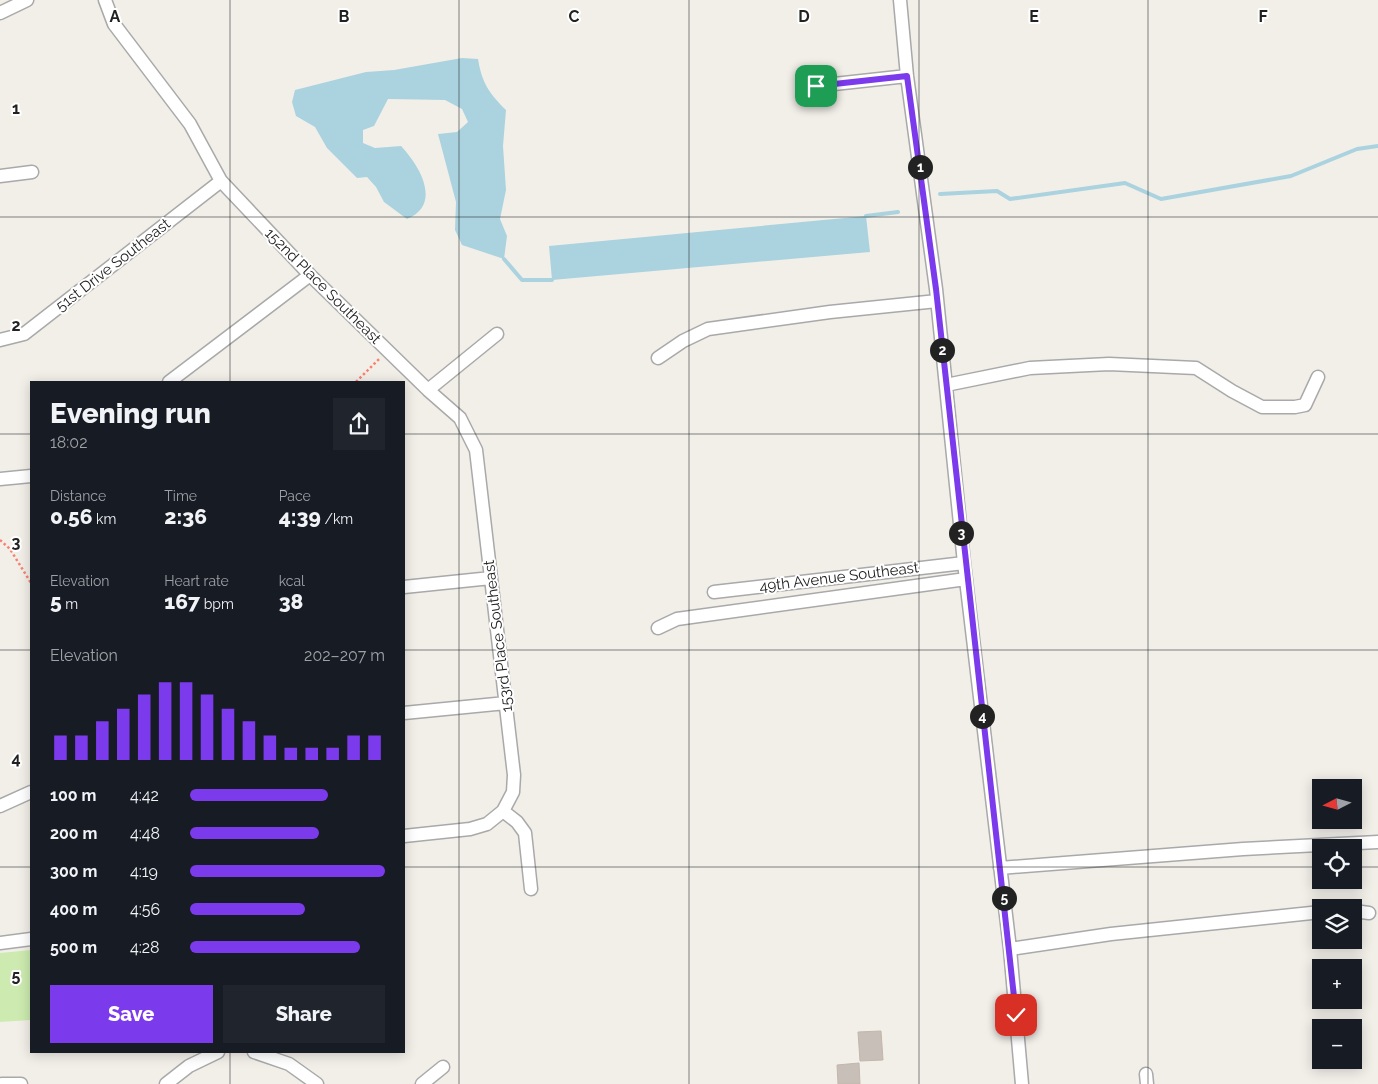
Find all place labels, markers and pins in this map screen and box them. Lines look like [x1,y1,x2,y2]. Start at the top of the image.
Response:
pin [795,65,837,107]
pin: 1 [908,154,932,180]
pin: 2 [930,338,954,362]
pin: 3 [948,520,974,546]
pin: 4 [970,704,994,728]
pin: 5 [992,886,1016,910]
pin [995,994,1037,1036]

